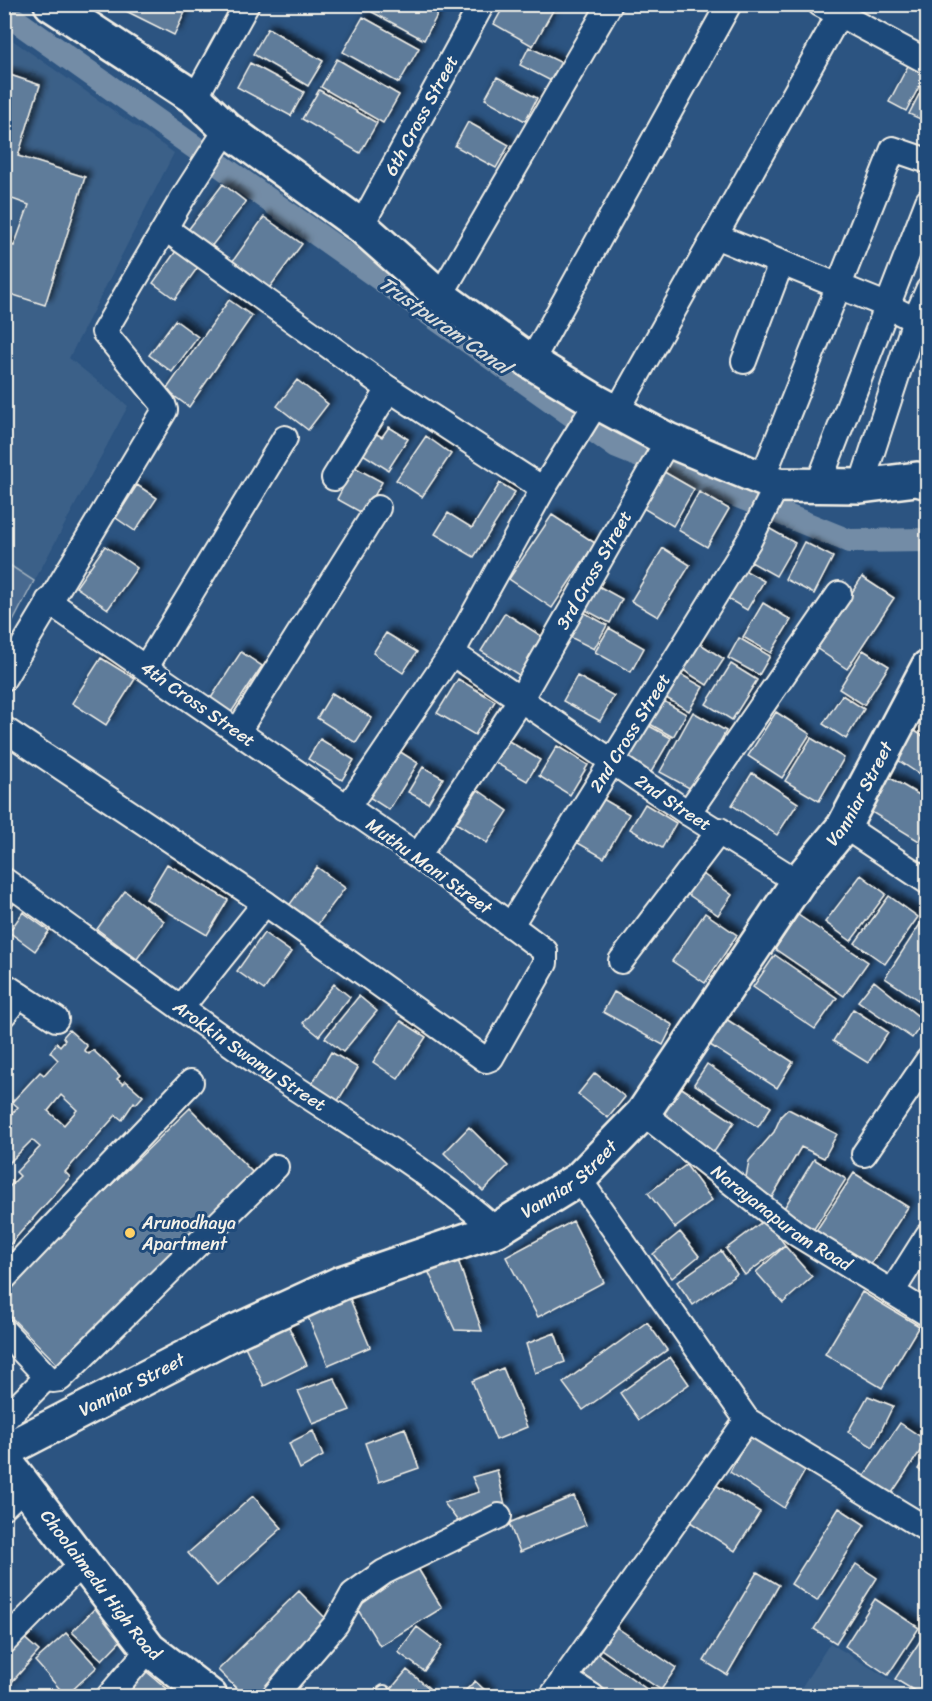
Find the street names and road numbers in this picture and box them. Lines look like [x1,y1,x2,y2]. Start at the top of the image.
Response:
street label: 6th Cross Street [375,49,467,182]
street label: 3rd Cross Street [547,504,641,636]
street label: 4th Cross Street [134,652,262,756]
street label: 2nd Cross Street [581,667,679,799]
street label: Vanniar Street [817,735,902,854]
street label: 2nd Street [628,765,718,840]
street label: Muthu Mani Street [359,809,500,923]
street label: Arokkin Swamy Street [165,991,333,1120]
street label: Vanniar Street [514,1131,626,1227]
street label: Narayanapuram Road [704,1156,860,1281]
street label: Vanniar Street [73,1343,192,1426]
street label: Choolaimedu High Road [32,1502,170,1670]

